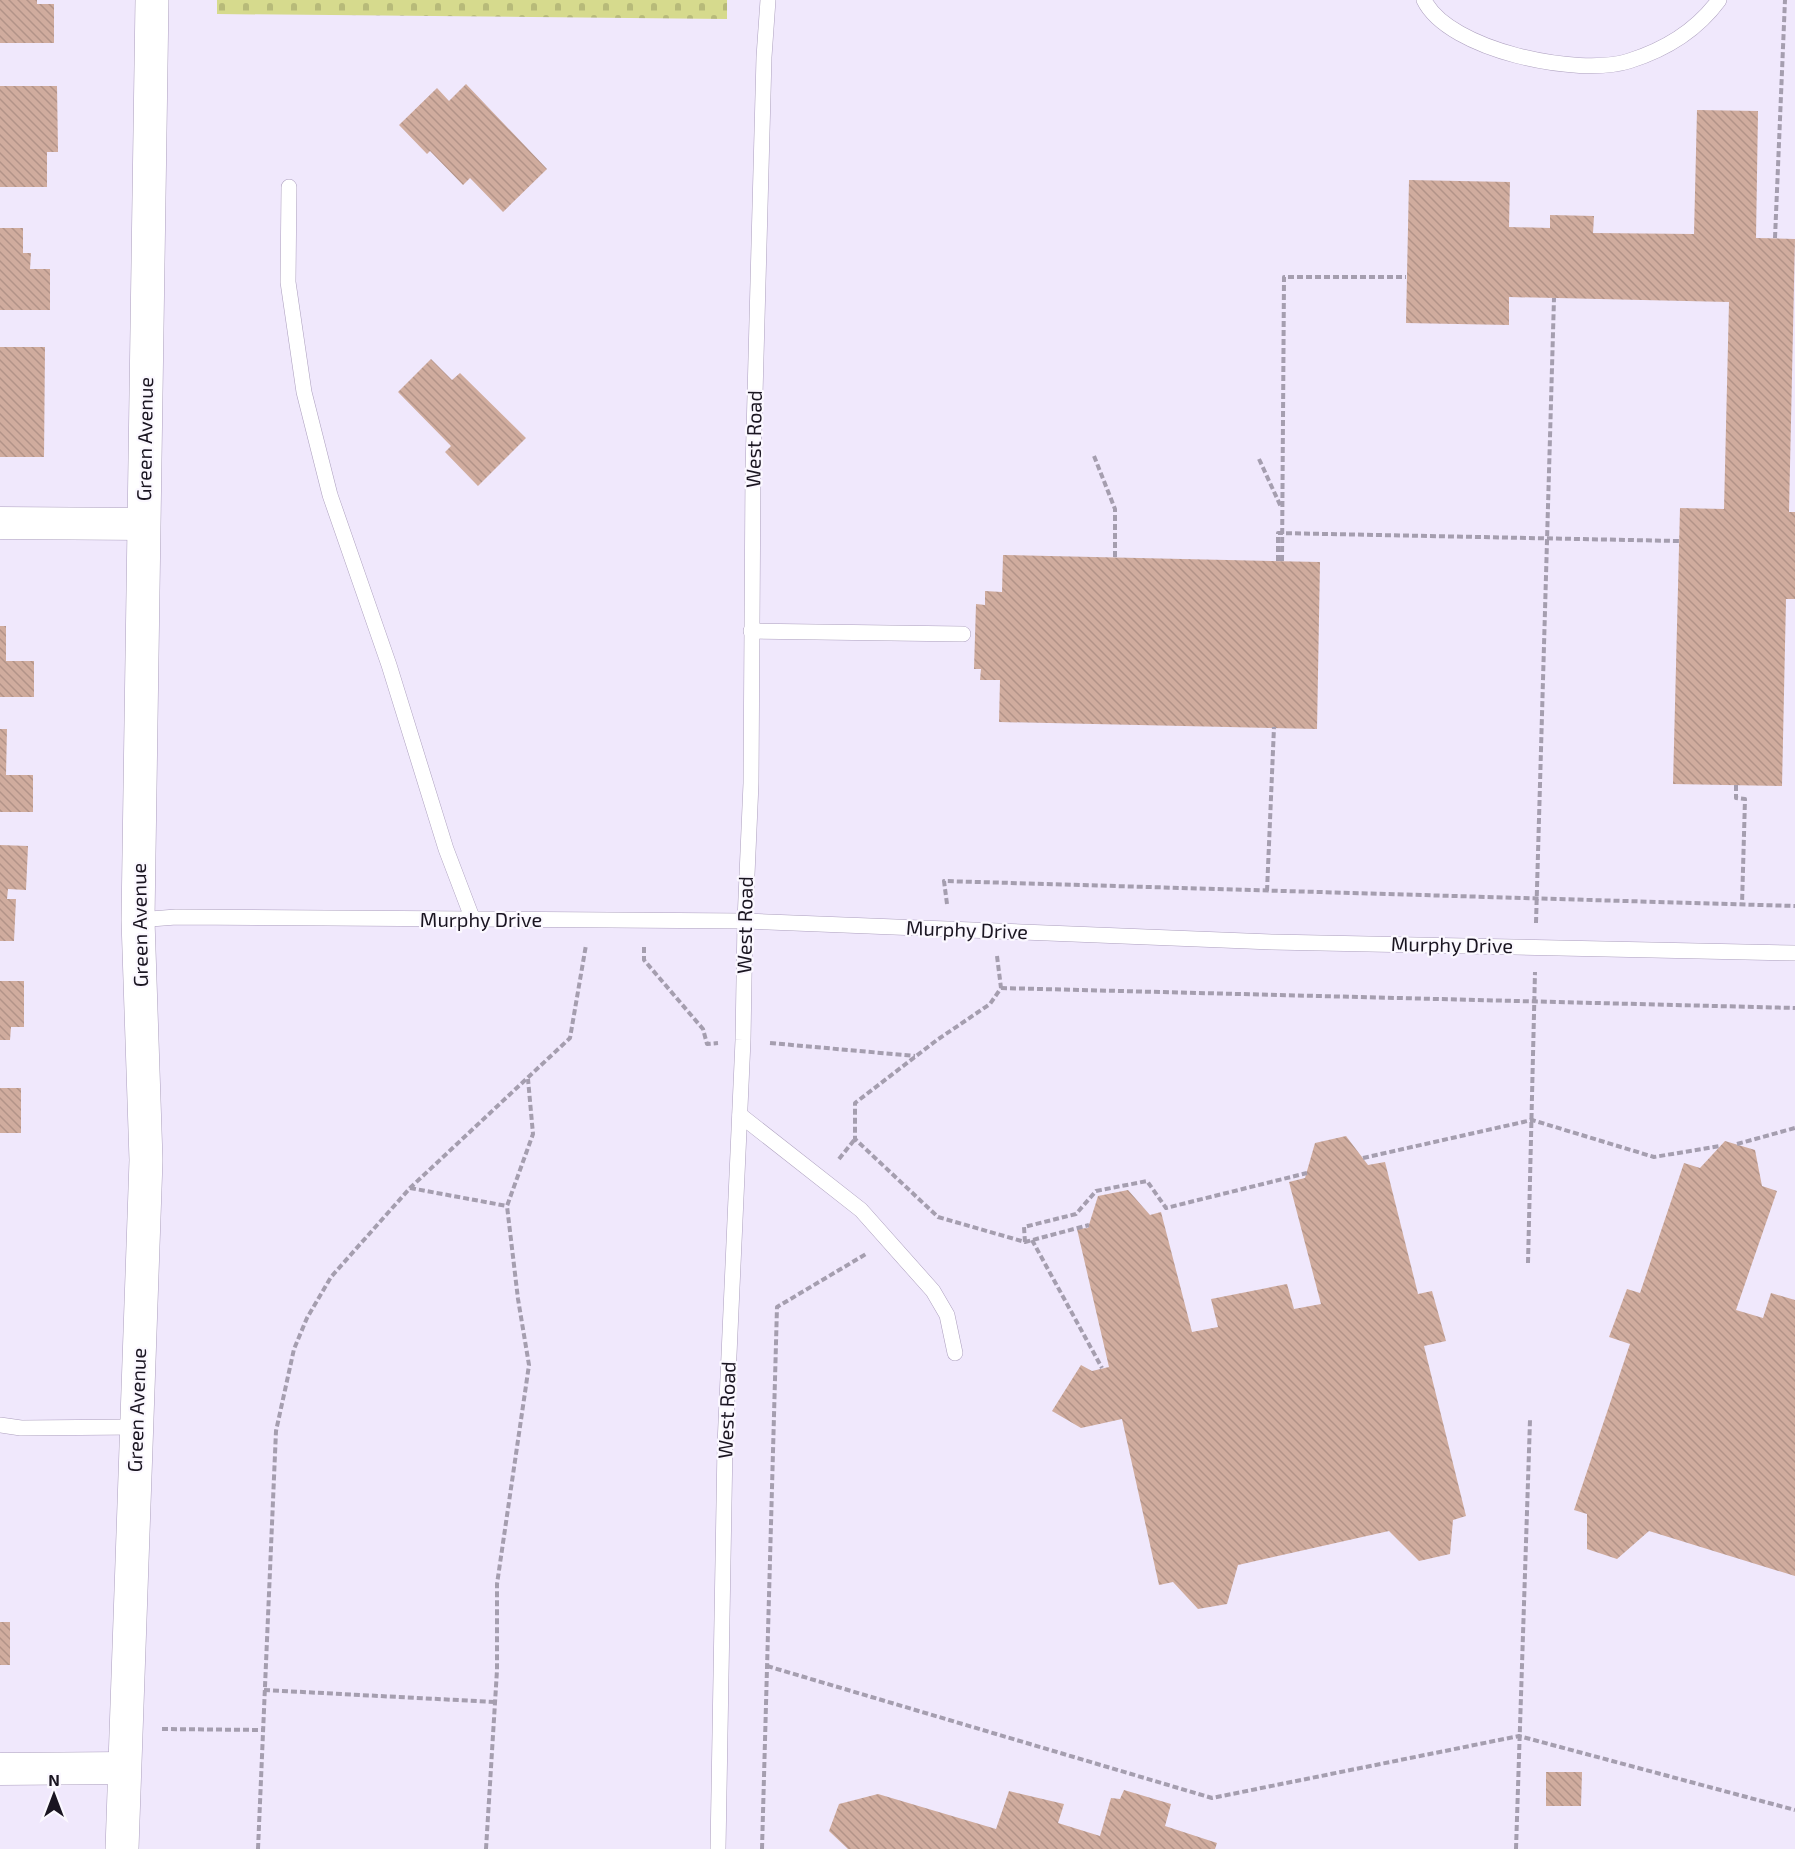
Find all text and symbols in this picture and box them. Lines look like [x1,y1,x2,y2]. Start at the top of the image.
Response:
street label: Green Avenue [131,377,157,501]
street label: West Road [740,390,766,488]
street label: Green Avenue [126,863,152,987]
street label: West Road [731,876,757,974]
street label: Murphy Drive [420,907,542,931]
street label: Murphy Drive [906,915,1029,943]
street label: Murphy Drive [1391,931,1513,957]
street label: Green Avenue [122,1347,150,1473]
street label: West Road [712,1361,740,1459]
north arrow [24,1765,84,1825]
text: N [48,1770,60,1789]

